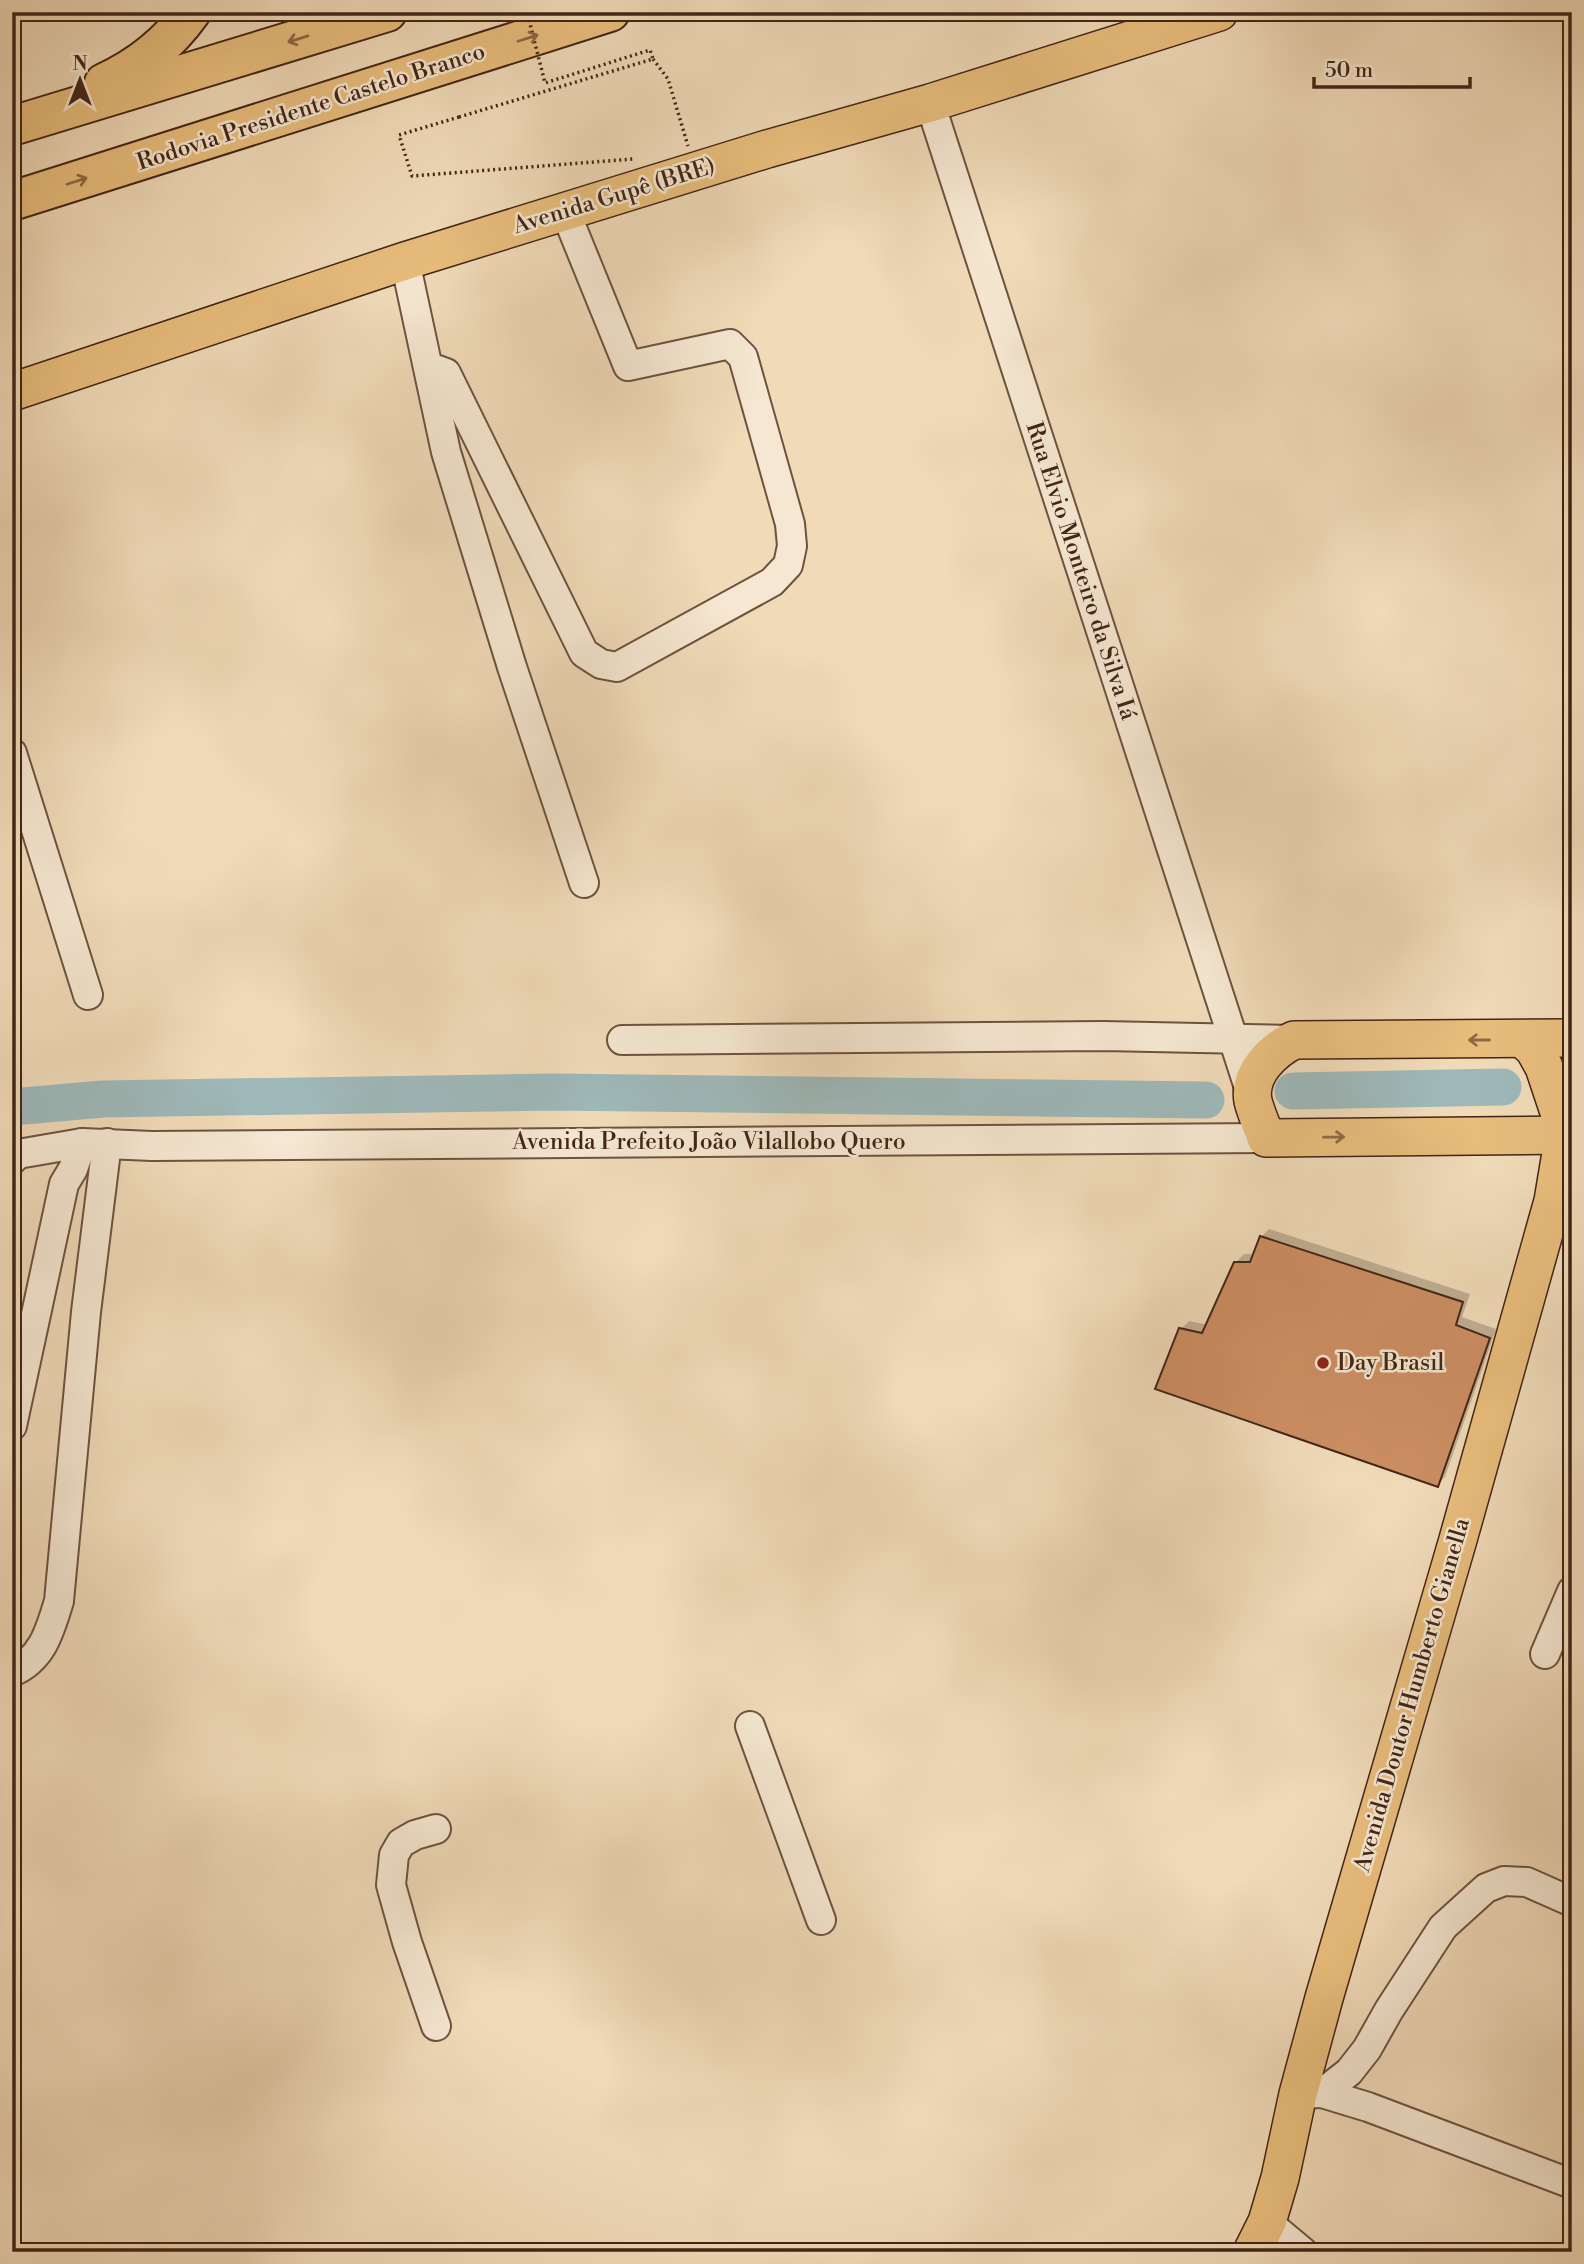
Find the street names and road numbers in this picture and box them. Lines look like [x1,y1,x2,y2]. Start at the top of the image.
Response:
street label: Rodovia Presidente Castelo Branco [133,37,489,177]
street label: Avenida Gupê (BRE) [509,152,719,240]
street label: Rua Elvio Monteiro da Silva Iá [1020,418,1143,724]
street label: Avenida Prefeito João Vilallobo Quero [511,1128,906,1156]
street label: Avenida Doutor Humberto Gianella [1348,1515,1476,1876]

